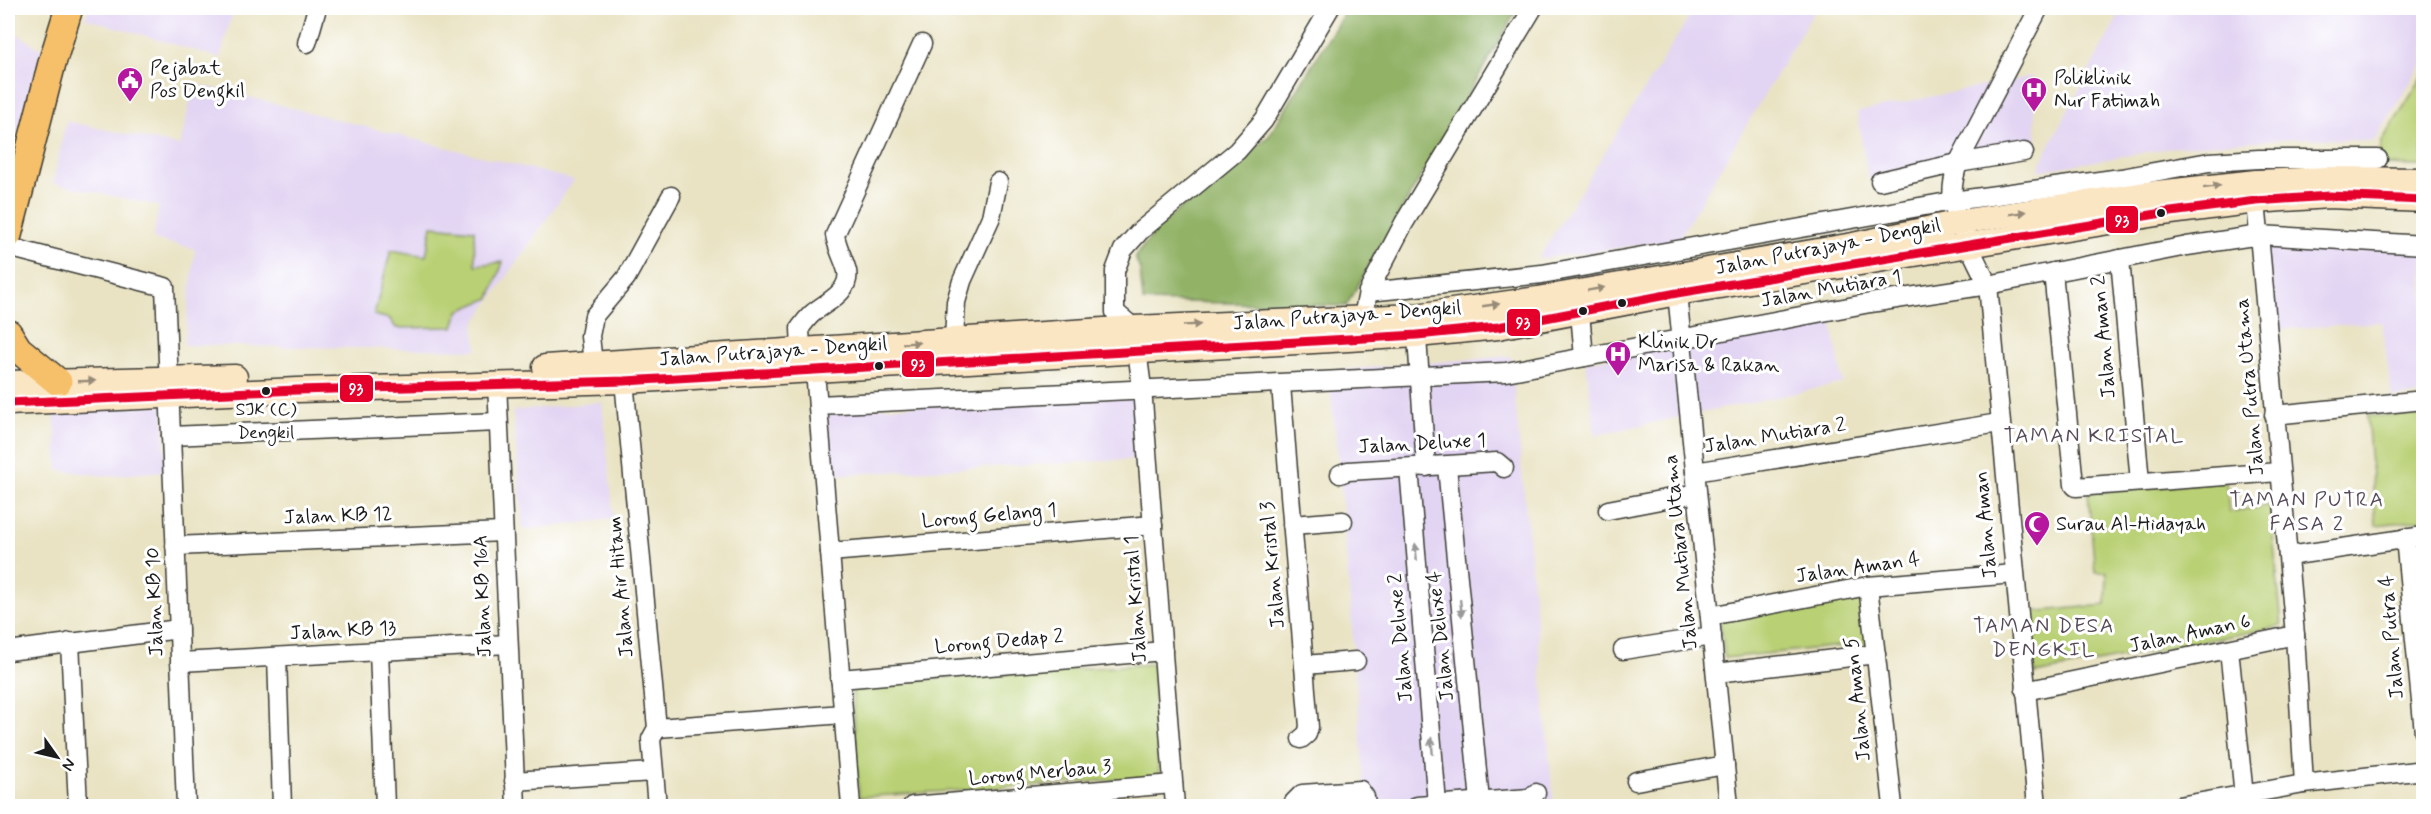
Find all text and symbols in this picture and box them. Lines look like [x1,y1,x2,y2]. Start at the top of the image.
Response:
place label: Pejabat Pos Dengkil [150,55,245,107]
public building icon: Pejabat Pos Dengkil [115,65,145,103]
place label: Poliklinik Nur Fatimah [2054,65,2160,115]
hospital icon: Poliklinik Nur Fatimah [2019,75,2049,113]
one-way arrow [2202,182,2221,192]
line badge: 93 [2105,205,2139,234]
unlabelled marker [2155,207,2167,219]
one-way arrow [2009,208,2028,217]
text: 93 [2115,211,2130,232]
street label: Jalan Putrajaya - Dengkil [1713,212,1943,283]
street label: Jalan Mutiara 1 [1759,263,1903,315]
street label: Jalan Aman 2 [2085,274,2123,400]
one-way arrow [1586,284,1605,293]
street label: Jalan Putrajaya - Dengkil [1232,295,1462,338]
unlabelled marker [1616,297,1628,309]
street label: Jalan Putra Utama [2229,297,2271,477]
one-way arrow [1482,301,1501,310]
unlabelled marker [1577,305,1589,317]
line badge: 93 [1506,308,1541,337]
text: 93 [1516,313,1531,334]
one-way arrow [1183,321,1202,330]
place label: Klinik Dr Marisa & Rakan [1638,329,1780,379]
street label: Jalan Putrajaya - Dengkil [658,331,888,374]
one-way arrow [901,338,920,347]
hospital icon: Klinik Dr Marisa & Rakan [1603,339,1633,377]
line badge: 93 [901,350,935,378]
text: 93 [911,355,926,376]
unlabelled marker [873,360,885,372]
line badge: 93 [339,374,374,403]
one-way arrow [77,376,96,386]
text: 93 [349,379,364,400]
marker: SJK (C) Dengkil [260,385,272,397]
place label: SJK (C) Dengkil [235,398,297,446]
street label: Jalan Mutiara 2 [1702,411,1848,461]
district label: TAMAN KRISTAL [2003,422,2185,450]
street label: Jalan Deluxe 1 [1357,427,1487,461]
street label: Jalan Mutiara Utama [1657,453,1705,651]
street label: Jalan Aman [1968,470,2004,580]
district label: TAMAN PUTRA FASA 2 [2229,486,2385,538]
street label: Lorong Gelang 1 [920,497,1058,537]
street label: Jalan Kristal 3 [1254,500,1292,630]
street label: Jalan KB 12 [283,501,393,531]
mosque icon: Surau Al-Hidayah [2022,509,2052,547]
place label: Surau Al-Hidayah [2056,511,2206,538]
street label: Jalan Air Hitam [601,515,641,659]
street label: Jalan KB 16A [467,534,499,658]
street label: Jalan Kristal 1 [1118,535,1154,663]
one-way arrow [1411,542,1421,561]
street label: Jalan Aman 4 [1794,546,1922,590]
street label: Jalan KB 10 [140,547,170,657]
street label: Jalan Deluxe 4 [1421,569,1461,702]
street label: Jalan Deluxe 2 [1382,572,1420,703]
street label: Jalan Putra 4 [2373,573,2411,700]
one-way arrow [1456,599,1466,618]
street label: Jalan Aman 6 [2127,608,2253,660]
district label: TAMAN DESA DENGKIL [1973,612,2115,664]
street label: Jalan KB 13 [289,615,397,647]
street label: Lorong Dedap 2 [934,623,1065,663]
street label: Jalan Aman 5 [1838,635,1878,763]
north arrow [27,727,87,787]
one-way arrow [1427,737,1437,756]
street label: Lorong Merbau 3 [967,753,1113,795]
text: N [57,754,80,775]

